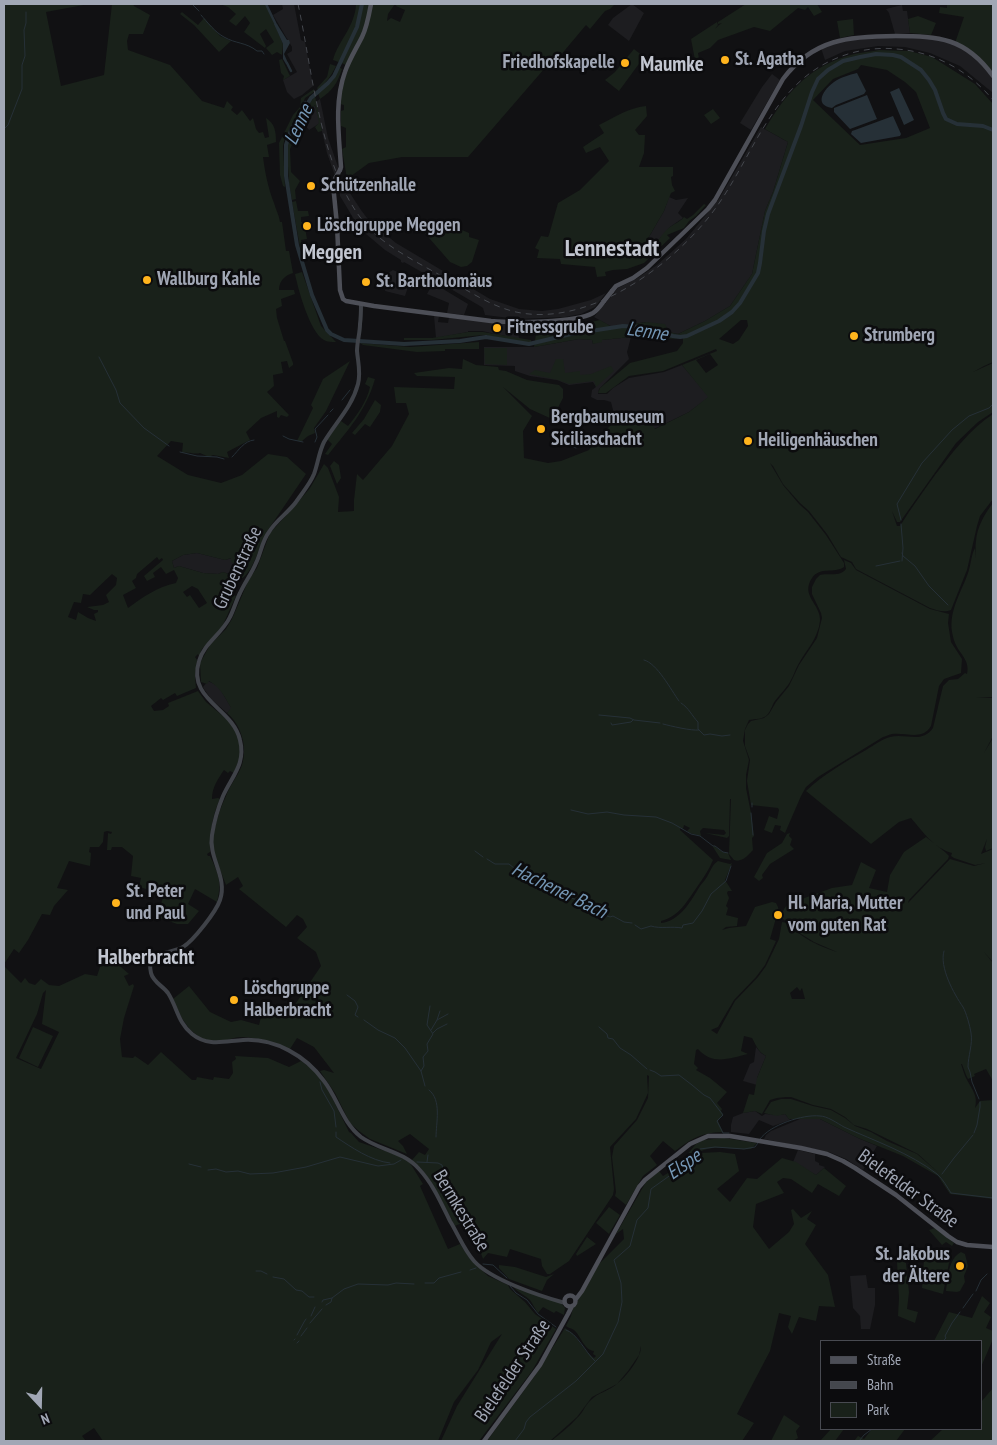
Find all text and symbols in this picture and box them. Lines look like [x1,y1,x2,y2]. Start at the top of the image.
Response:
place label: St. Agatha [735,49,804,71]
place label: Friedhofskapelle [502,52,615,74]
district label: Maumke [640,52,704,78]
marker: St. Agatha [719,54,731,66]
marker: Friedhofskapelle [619,57,631,69]
water label: Lenne [279,101,319,149]
place label: Schützenhalle [321,175,416,197]
marker: Schützenhalle [305,180,317,192]
place label: Löschgruppe Meggen [317,215,461,237]
marker: Löschgruppe Meggen [301,220,313,232]
district label: Lennestadt [565,235,659,263]
district label: Meggen [302,240,362,266]
place label: Wallburg Kahle [157,269,260,291]
place label: St. Bartholomäus [376,271,492,293]
marker: Wallburg Kahle [141,274,153,286]
marker: St. Bartholomäus [360,276,372,288]
place label: Fitnessgrube [507,317,594,339]
water label: Lenne [625,317,669,347]
marker: Fitnessgrube [491,322,503,334]
place label: Strumberg [864,325,935,347]
marker: Strumberg [848,330,860,342]
place label: Bergbaumuseum Siciliaschacht [551,407,664,451]
marker: Bergbaumuseum Siciliaschacht [535,423,547,435]
place label: Heiligenhäuschen [758,430,878,452]
marker: Heiligenhäuschen [742,435,754,447]
street label: Grubenstraße [209,523,267,613]
water label: Hachener Bach [507,858,611,924]
place label: St. Peter und Paul [126,881,185,925]
place label: Hl. Maria, Mutter vom guten Rat [788,893,903,937]
marker: St. Peter und Paul [110,897,122,909]
marker: Hl. Maria, Mutter vom guten Rat [772,909,784,921]
district label: Halberbracht [98,945,194,971]
place label: Löschgruppe Halberbracht [244,978,331,1022]
marker: Löschgruppe Halberbracht [228,994,240,1006]
water label: Elspe [662,1145,706,1185]
street label: Bielefelder Straße [853,1145,963,1233]
street label: Bermkestraße [428,1166,494,1256]
place label: St. Jakobus der Ältere [875,1244,950,1288]
marker: St. Jakobus der Ältere [954,1260,966,1272]
street label: Bielefelder Straße [470,1315,556,1427]
legend [820,1340,982,1430]
text: Straße [867,1350,901,1369]
text: Bahn [867,1375,893,1394]
north arrow [15,1380,65,1430]
text: Park [867,1400,889,1419]
text: N [39,1409,52,1429]

